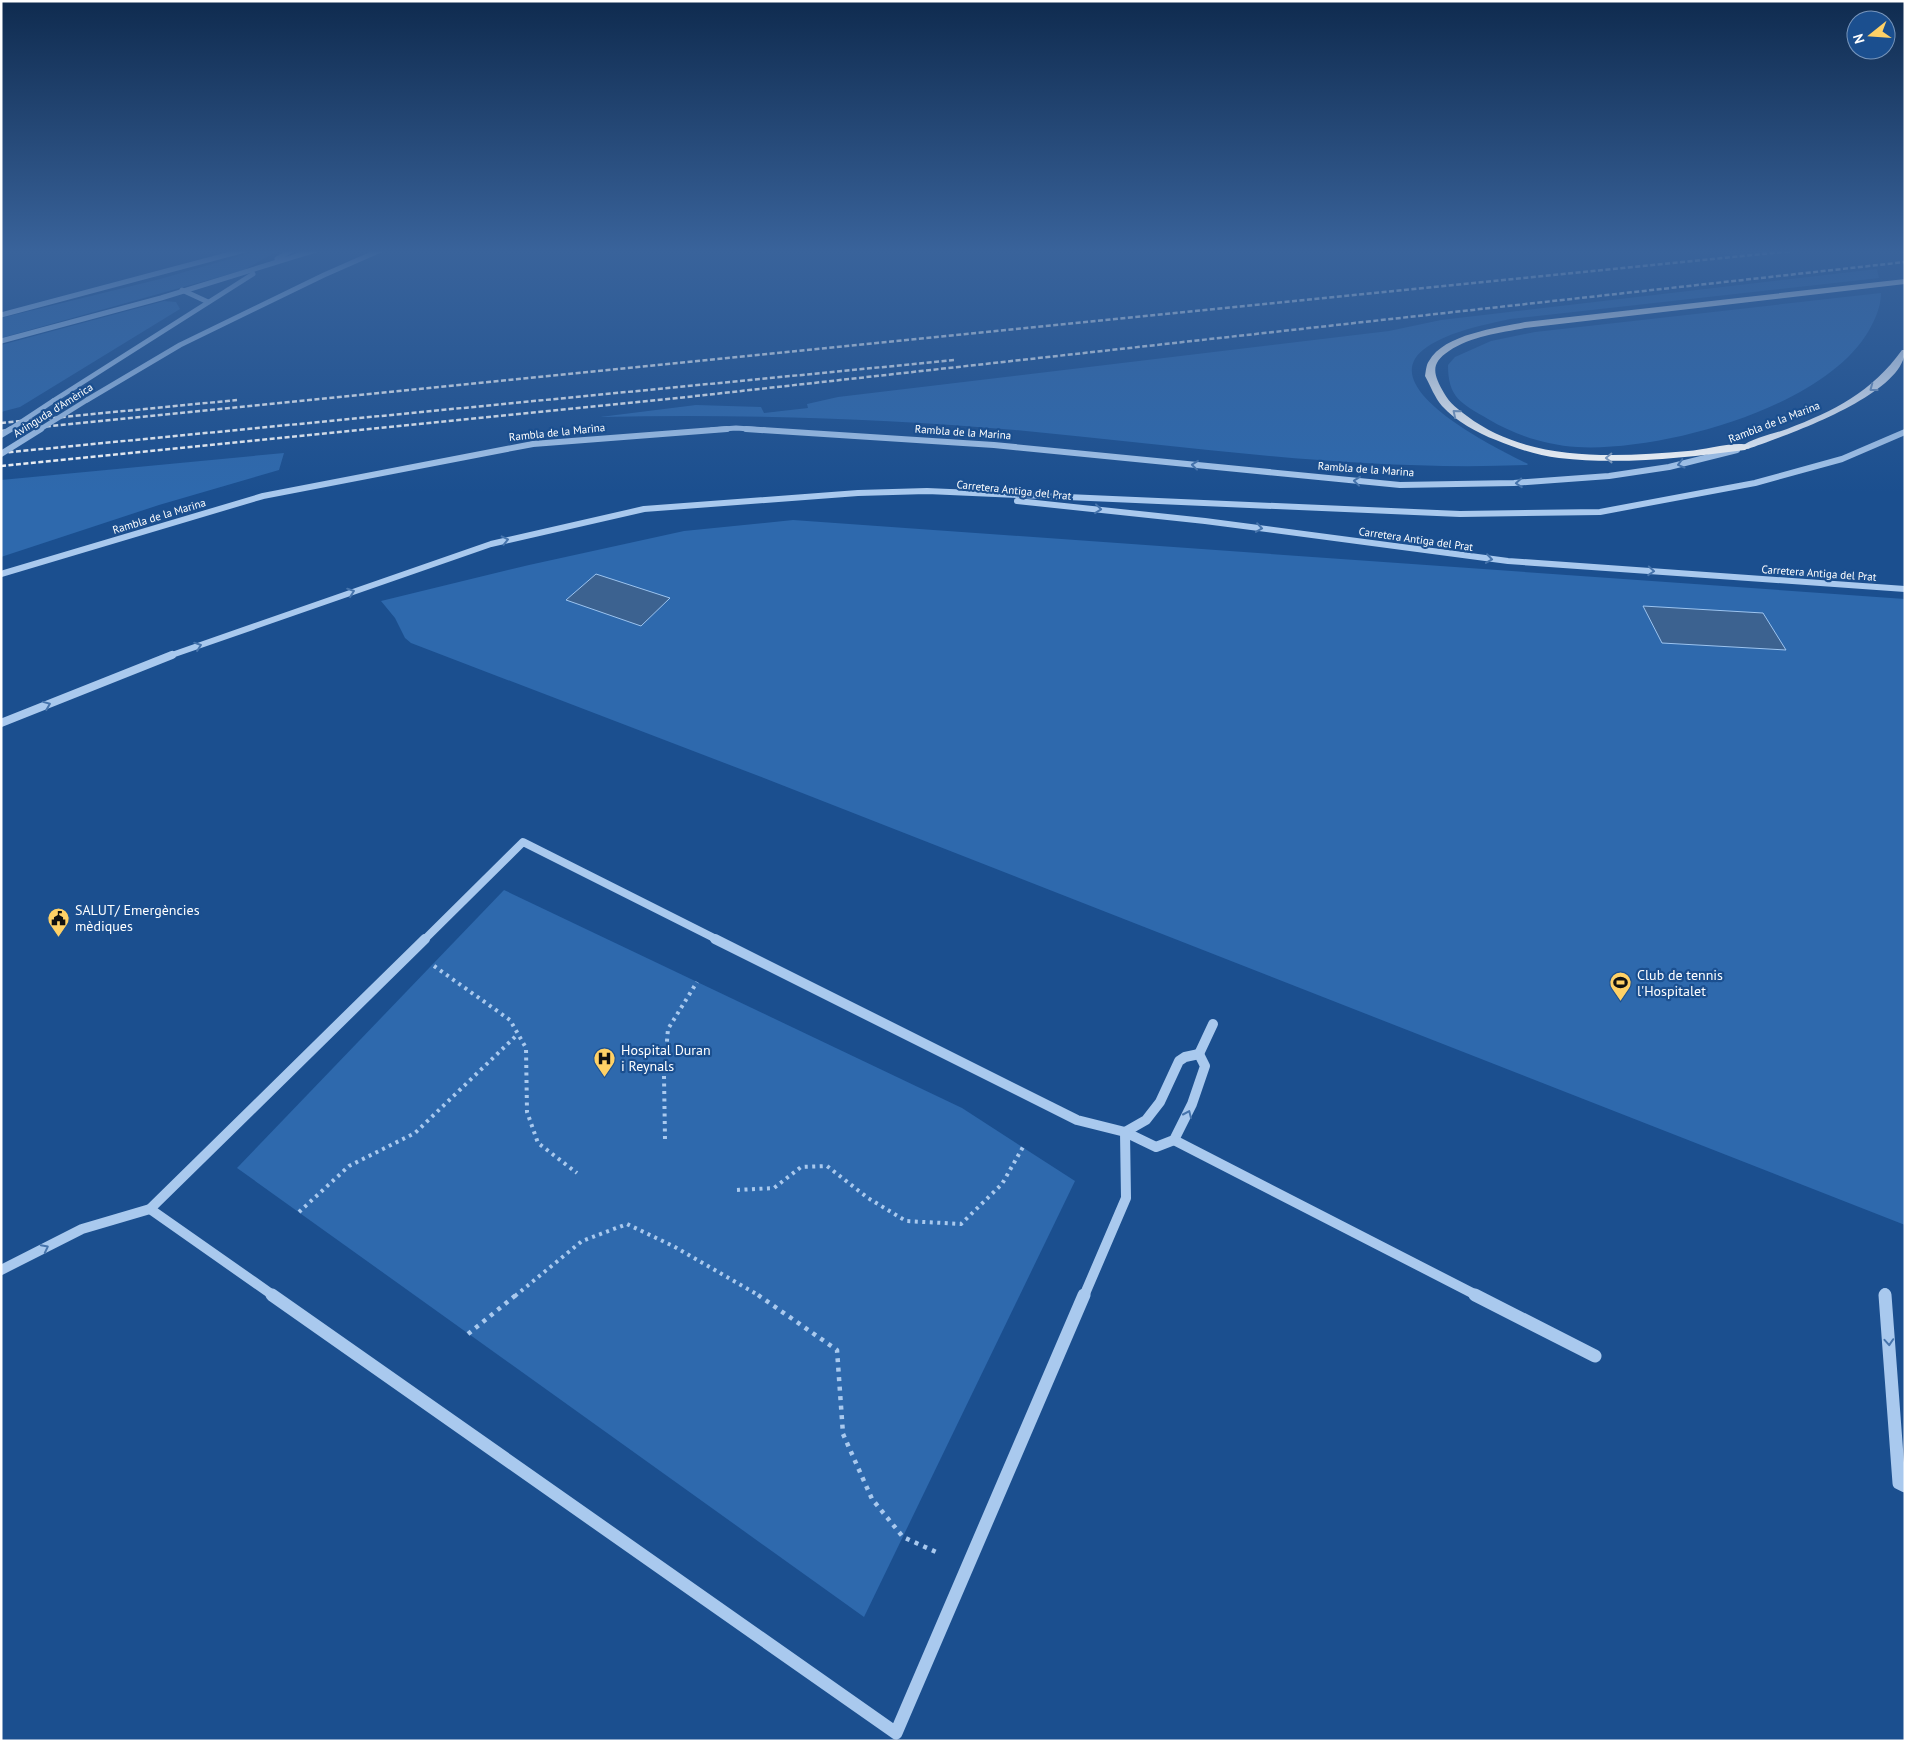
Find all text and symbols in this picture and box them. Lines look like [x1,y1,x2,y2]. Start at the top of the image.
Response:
north arrow [1846,10,1896,60]
text: N [1849,32,1869,46]
street label: Avinguda d'Amèrica [10,380,96,440]
one-way arrow [1869,382,1879,391]
street label: Rambla de la Marina [1726,398,1822,446]
one-way arrow [1453,410,1462,418]
street label: Rambla de la Marina [508,420,606,444]
street label: Rambla de la Marina [914,422,1012,442]
one-way arrow [1605,453,1612,463]
street label: Rambla de la Marina [1317,459,1415,479]
one-way arrow [1677,459,1685,469]
one-way arrow [1191,460,1199,471]
one-way arrow [1353,476,1361,487]
street label: Carretera Antiga del Prat [956,477,1072,503]
one-way arrow [1515,477,1523,488]
street label: Rambla de la Marina [111,495,207,537]
one-way arrow [1094,503,1102,514]
one-way arrow [1255,522,1263,533]
street label: Carretera Antiga del Prat [1358,524,1474,554]
one-way arrow [501,535,510,546]
one-way arrow [1486,553,1494,564]
street label: Carretera Antiga del Prat [1761,562,1877,584]
one-way arrow [1648,566,1656,577]
one-way arrow [347,588,355,598]
one-way arrow [193,641,201,651]
one-way arrow [42,701,50,711]
place label: SALUT/ Emergències mèdiques [75,901,200,935]
public building icon: SALUT/ Emergències mèdiques [47,906,71,937]
place label: Club de tennis l'Hospitalet [1637,966,1723,1000]
sports icon: Club de tennis l'Hospitalet [1609,971,1633,1002]
place label: Hospital Duran i Reynals [621,1041,711,1075]
hospital icon: Hospital Duran i Reynals [593,1046,617,1077]
one-way arrow [1181,1110,1192,1119]
one-way arrow [39,1244,48,1254]
one-way arrow [1883,1338,1894,1346]

